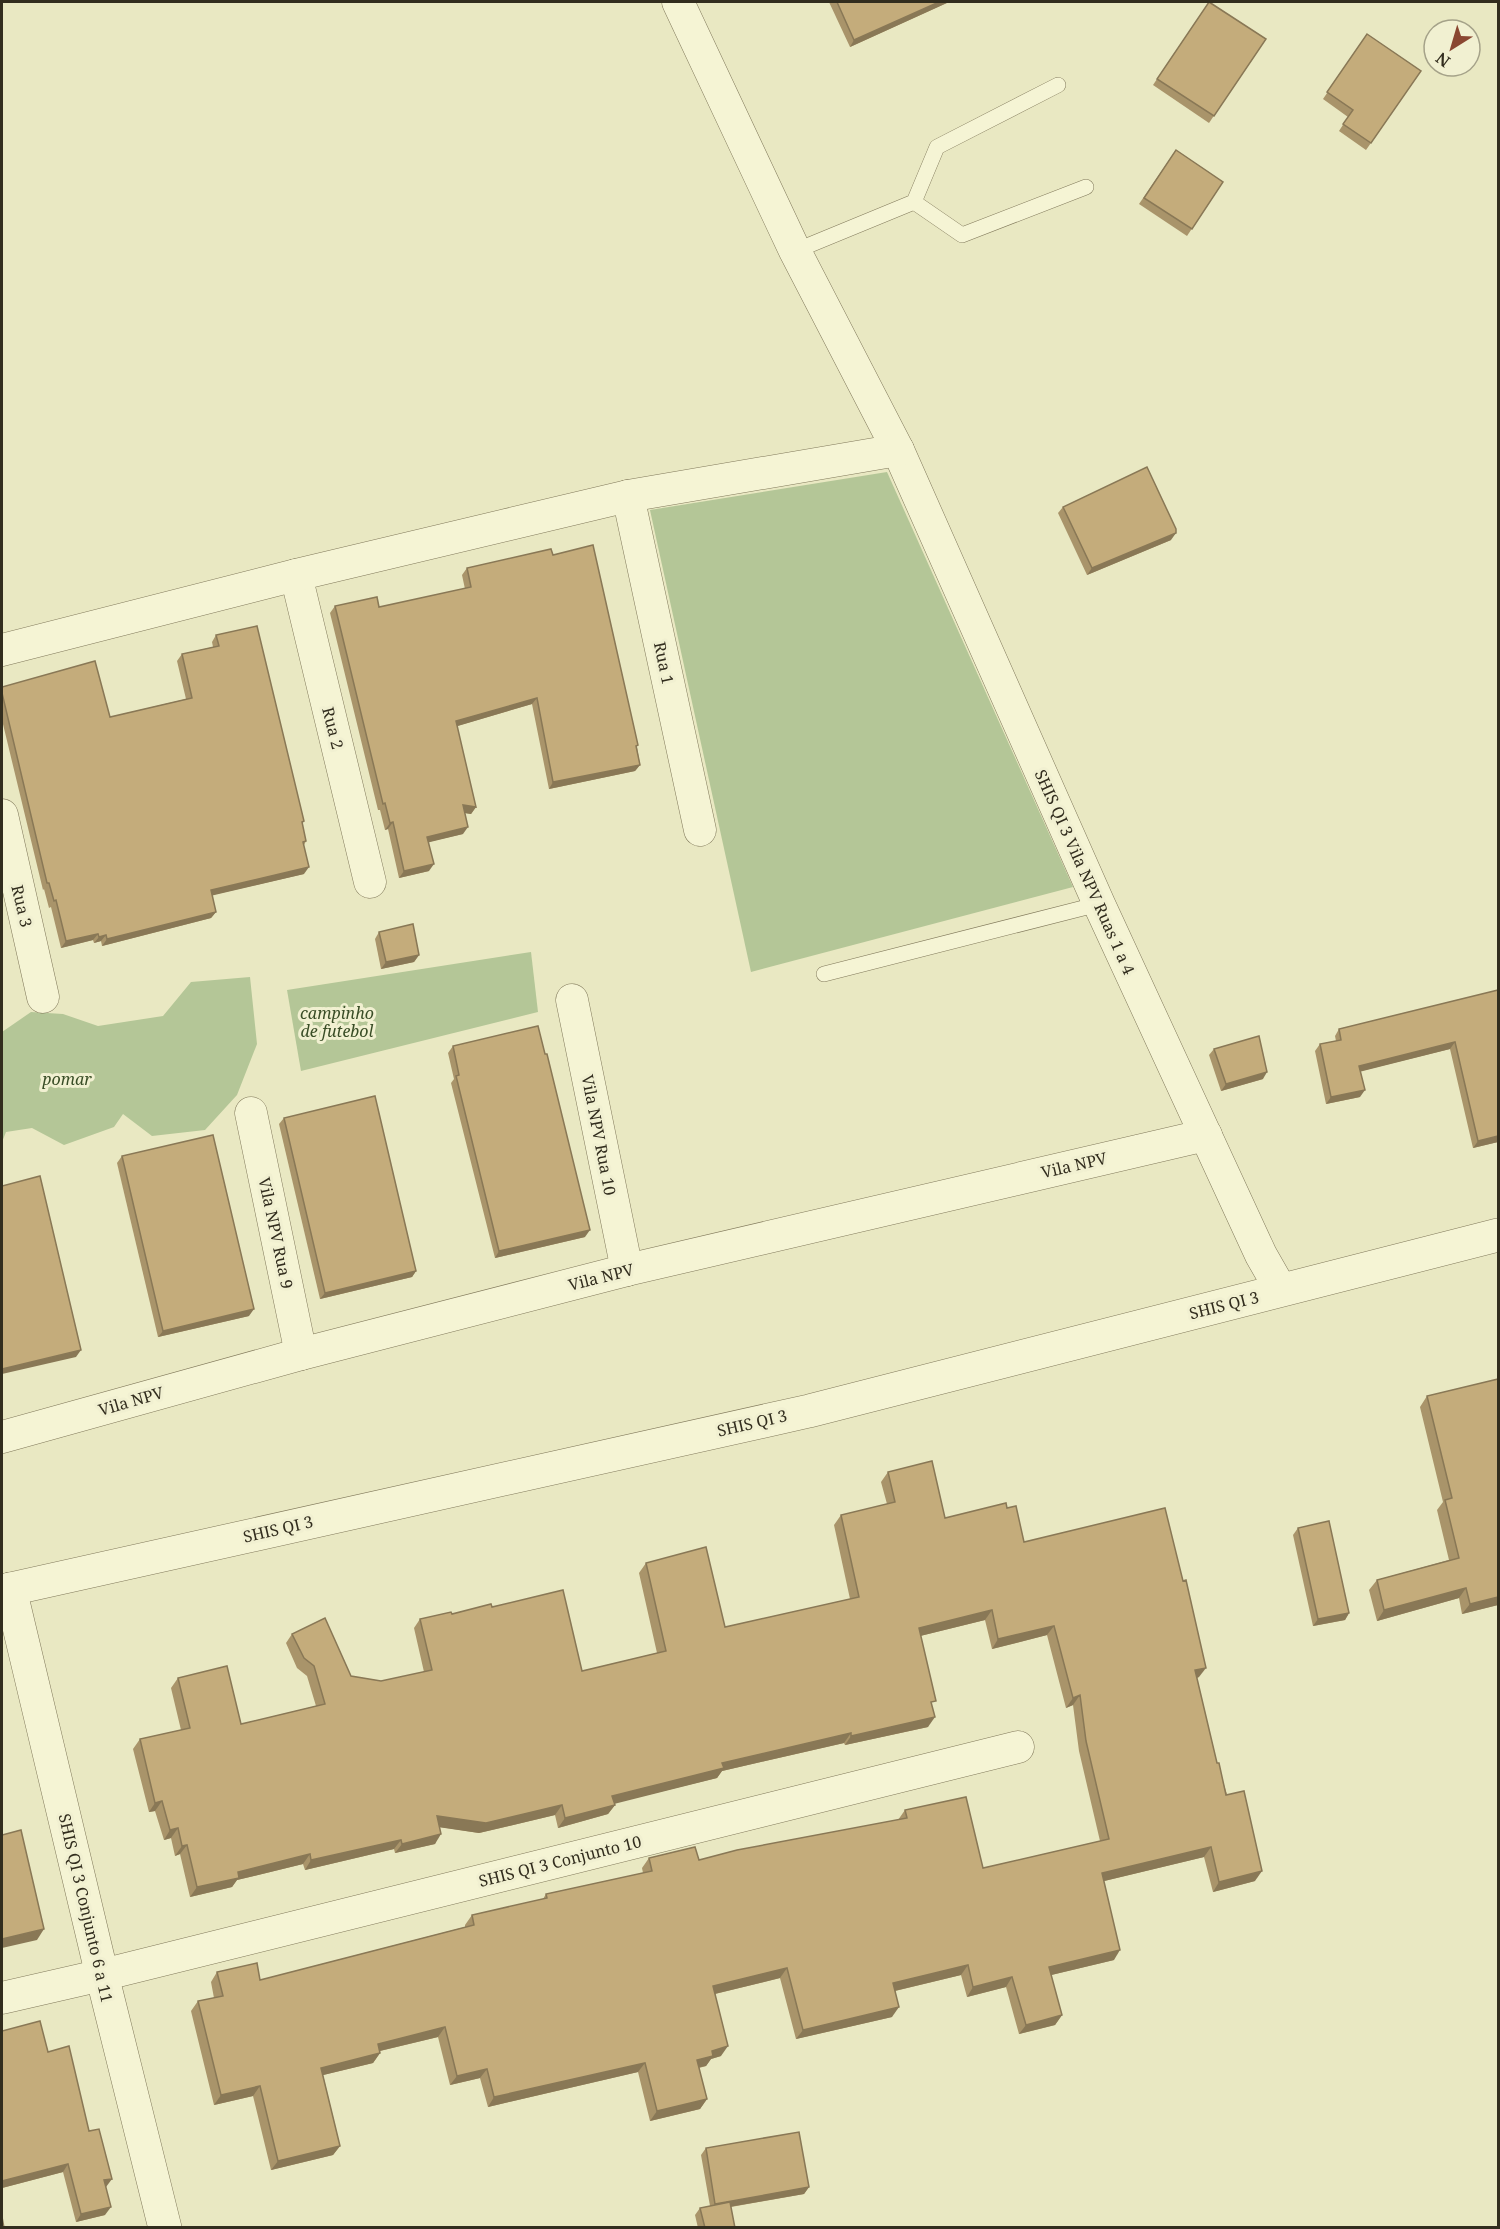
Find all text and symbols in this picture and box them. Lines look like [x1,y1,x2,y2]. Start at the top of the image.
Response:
north arrow [1422,18,1482,78]
text: N [1431,47,1455,73]
street label: Rua 1 [649,640,679,686]
street label: Rua 2 [317,705,349,751]
street label: SHIS QI 3 Vila NPV Ruas 1 a 4 [1030,766,1140,978]
street label: Rua 3 [6,883,38,929]
park label: campinho de futebol [300,1002,374,1042]
park label: pomar [41,1068,92,1090]
street label: Vila NPV Rua 10 [577,1073,622,1197]
street label: Vila NPV [1039,1147,1109,1183]
street label: Vila NPV Rua 9 [253,1175,299,1291]
street label: Vila NPV [566,1258,636,1296]
street label: SHIS QI 3 [1187,1286,1261,1324]
street label: Vila NPV [96,1381,166,1421]
street label: SHIS QI 3 [715,1404,789,1442]
street label: SHIS QI 3 [241,1510,315,1548]
street label: SHIS QI 3 Conjunto 6 a 11 [54,1812,118,2004]
street label: SHIS QI 3 Conjunto 10 [476,1830,644,1892]

